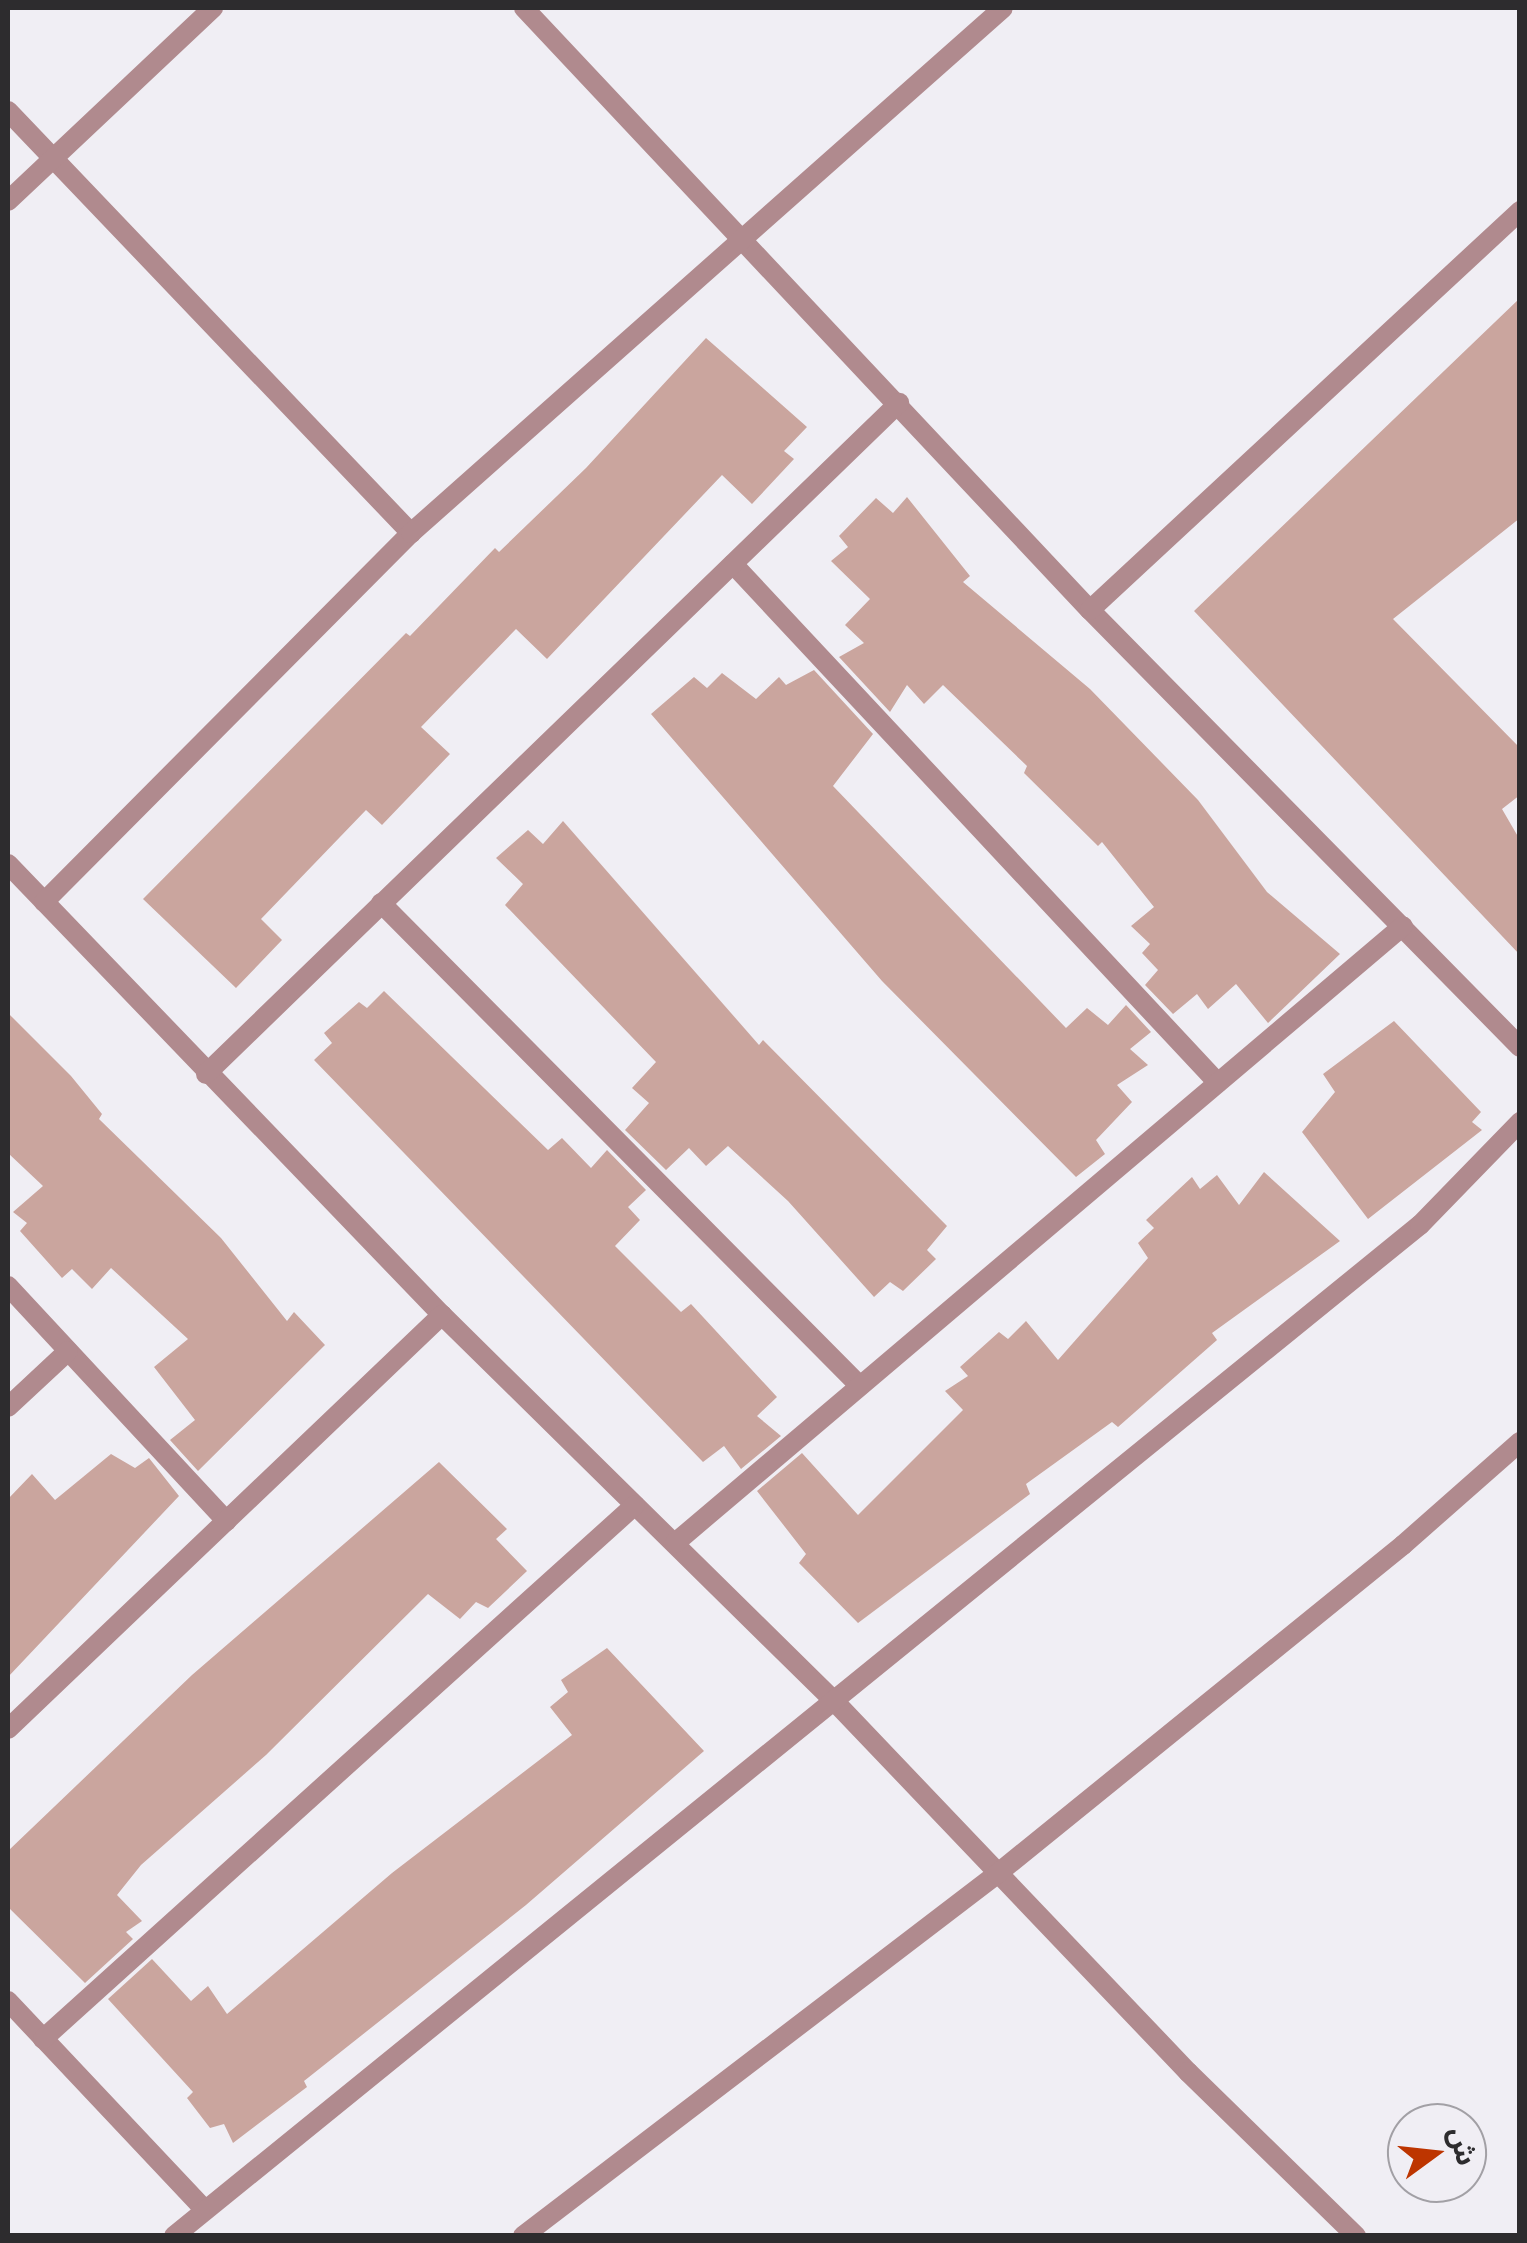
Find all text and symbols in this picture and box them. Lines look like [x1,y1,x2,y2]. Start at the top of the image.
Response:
north arrow [1387,2103,1487,2203]
text: ش [1441,2122,1487,2169]

